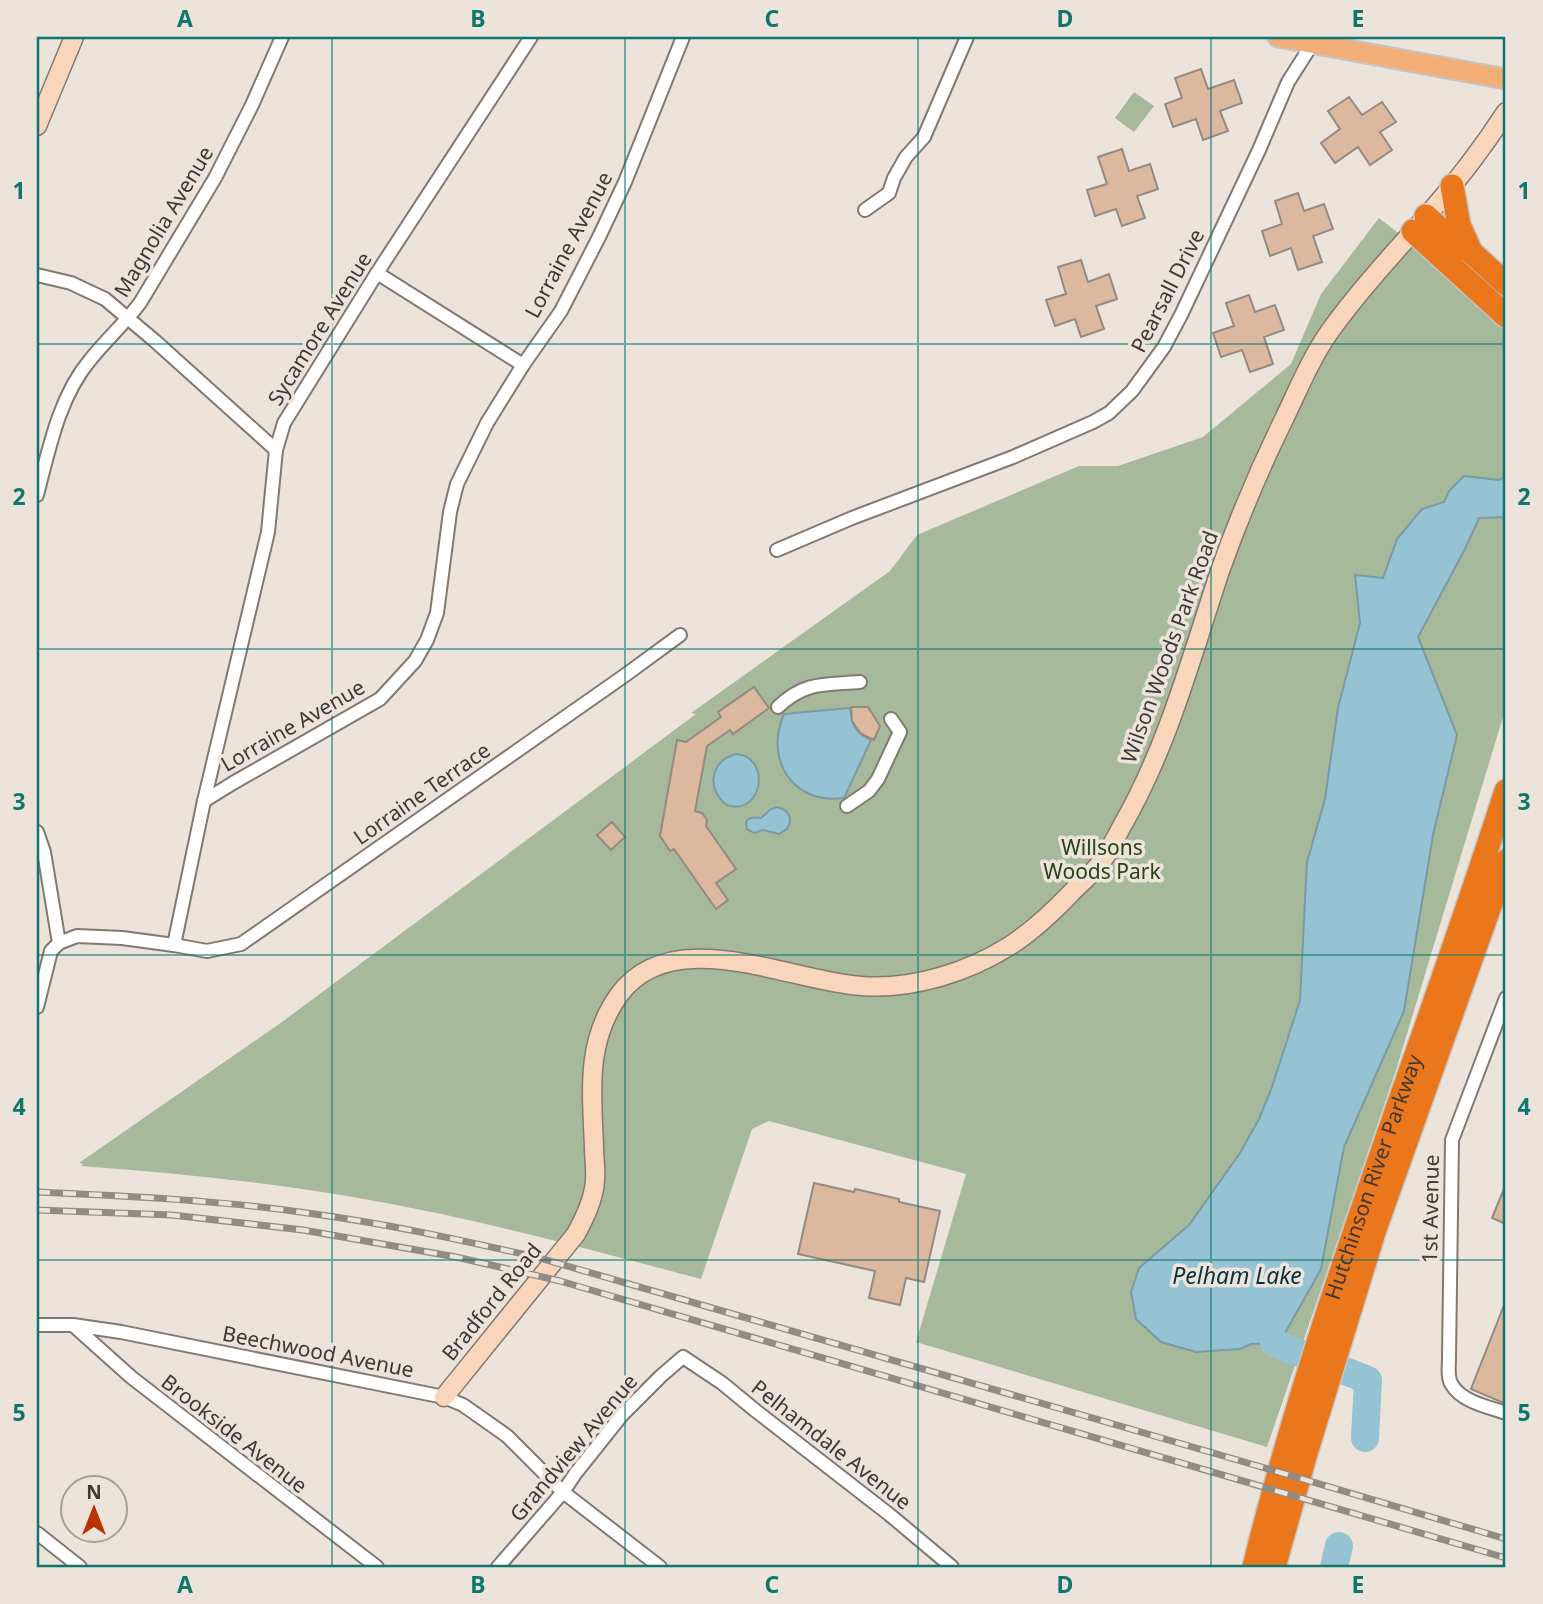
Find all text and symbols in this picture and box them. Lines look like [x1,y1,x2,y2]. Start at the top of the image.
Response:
text: A [177,2,193,34]
text: B [470,2,486,34]
text: C [765,2,780,34]
text: D [1057,2,1073,34]
text: E [1352,2,1364,34]
street label: Magnolia Avenue [107,141,219,302]
street label: Lorraine Avenue [518,167,618,323]
text: 1 [12,174,26,206]
text: 1 [1517,174,1531,206]
street label: Pearsall Drive [1124,224,1210,357]
street label: Sycamore Avenue [261,247,378,410]
text: 2 [12,480,26,512]
text: 2 [1517,480,1531,512]
street label: Wilson Woods Park Road [1114,527,1224,766]
street label: Lorraine Avenue [215,673,370,778]
street label: Lorraine Terrace [348,736,495,851]
text: 3 [12,785,26,817]
text: 3 [1517,785,1531,817]
park label: Willsons Woods Park [1043,833,1161,885]
street label: Hutchinson River Parkway [1318,1050,1428,1303]
text: 4 [12,1090,26,1122]
text: 4 [1517,1090,1531,1122]
street label: 1st Avenue [1415,1154,1445,1264]
street label: Bradford Road [435,1237,547,1366]
water label: Pelham Lake [1172,1259,1302,1291]
street label: Beechwood Avenue [220,1319,416,1383]
street label: Brookside Avenue [156,1367,313,1499]
street label: Grandview Avenue [503,1368,643,1527]
street label: Pelhamdale Avenue [746,1373,917,1515]
text: 5 [12,1396,26,1428]
text: 5 [1517,1396,1531,1428]
north arrow [60,1474,130,1544]
text: N [86,1479,102,1505]
text: A [177,1568,193,1600]
text: B [470,1568,486,1600]
text: C [765,1568,780,1600]
text: D [1057,1568,1073,1600]
text: E [1352,1568,1364,1600]

